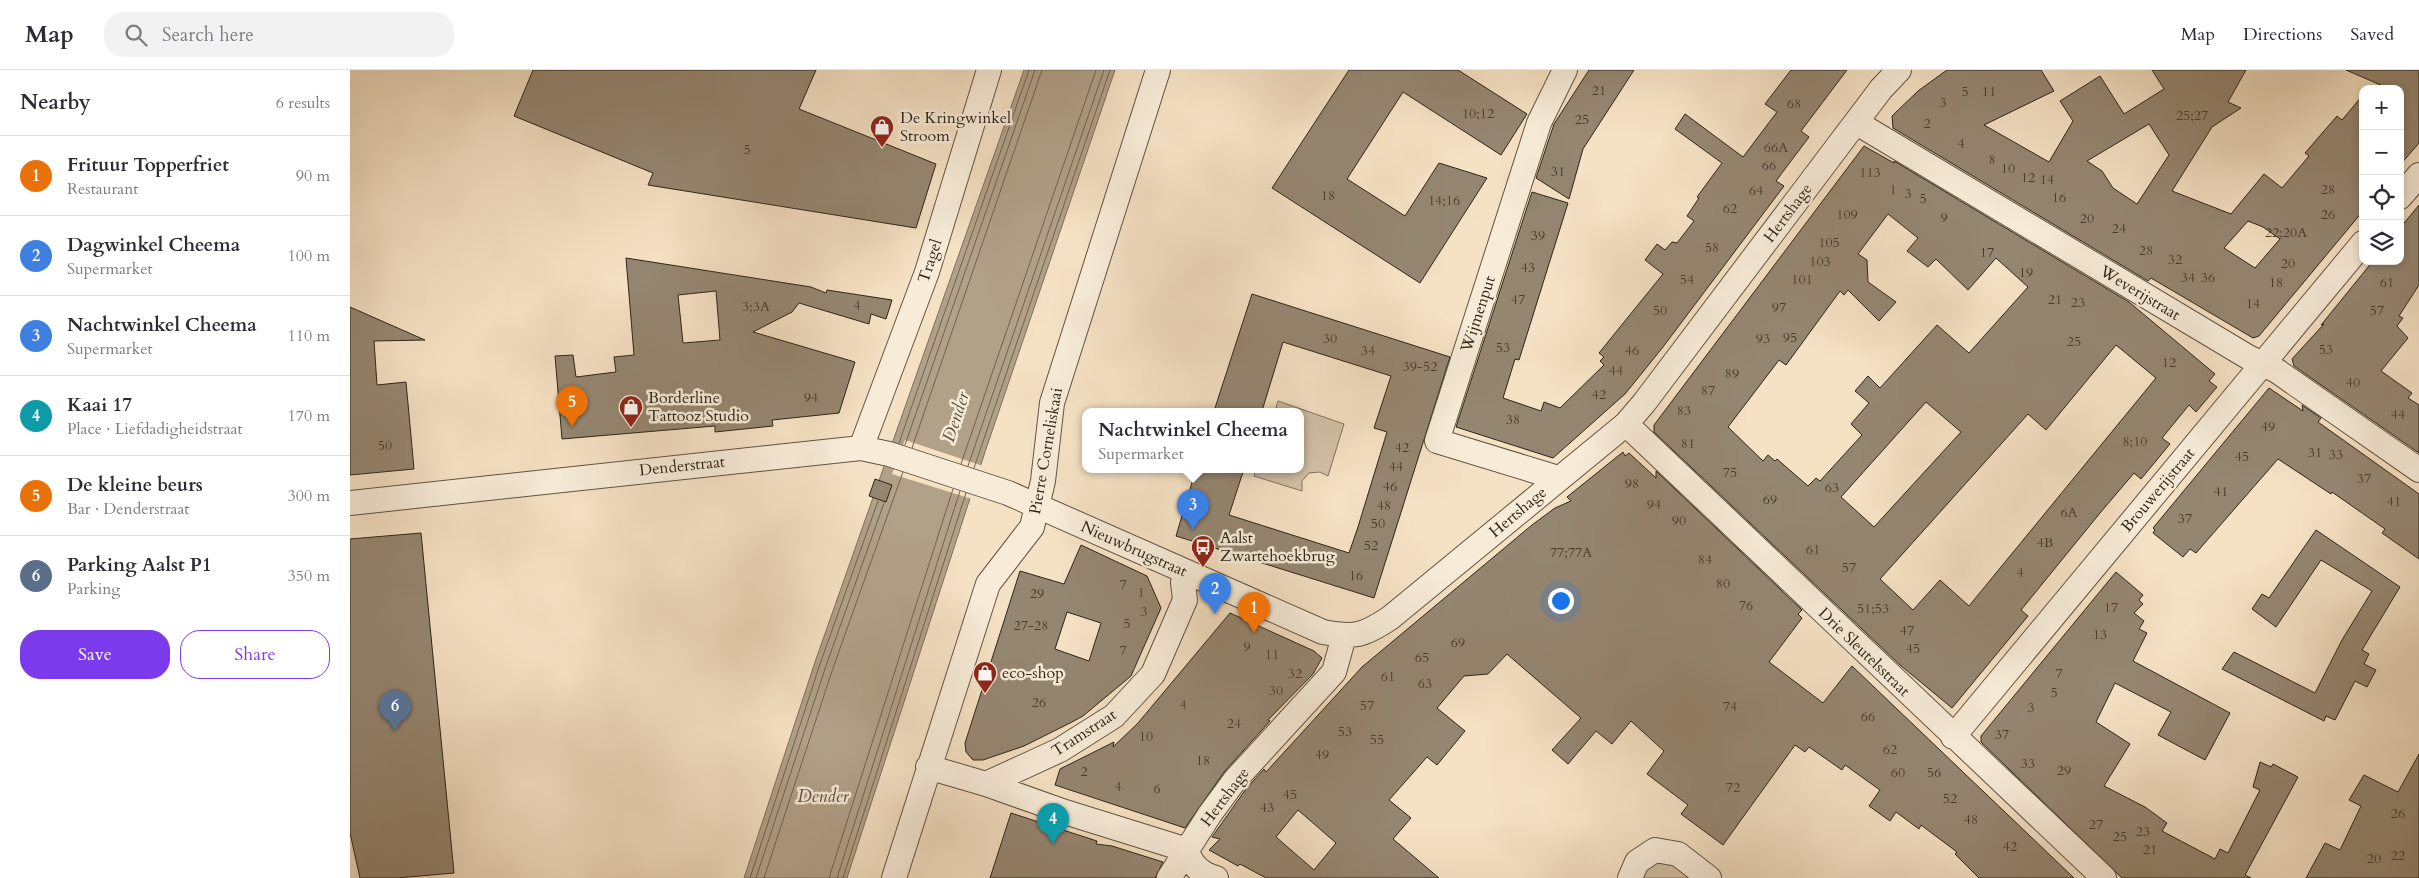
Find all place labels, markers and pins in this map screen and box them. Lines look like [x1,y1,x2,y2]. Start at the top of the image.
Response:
place label: De Kringwinkel Stroom [900,107,1011,147]
shop icon: De Kringwinkel Stroom [869,114,895,148]
pin: 5 [556,386,588,427]
place label: Borderline Tattooz Studio [648,387,749,427]
shop icon: Borderline Tattooz Studio [618,394,644,428]
pin: 3 [1177,489,1209,530]
place label: Aalst Zwartehoekbrug [1220,527,1335,567]
bus stop icon: Aalst Zwartehoekbrug [1190,534,1216,568]
pin: 2 [1199,573,1231,614]
pin: 1 [1238,592,1270,633]
shop icon: eco-shop [972,660,998,694]
place label: eco-shop [1002,662,1064,684]
pin: 6 [379,690,411,731]
pin: 4 [1037,803,1069,844]

